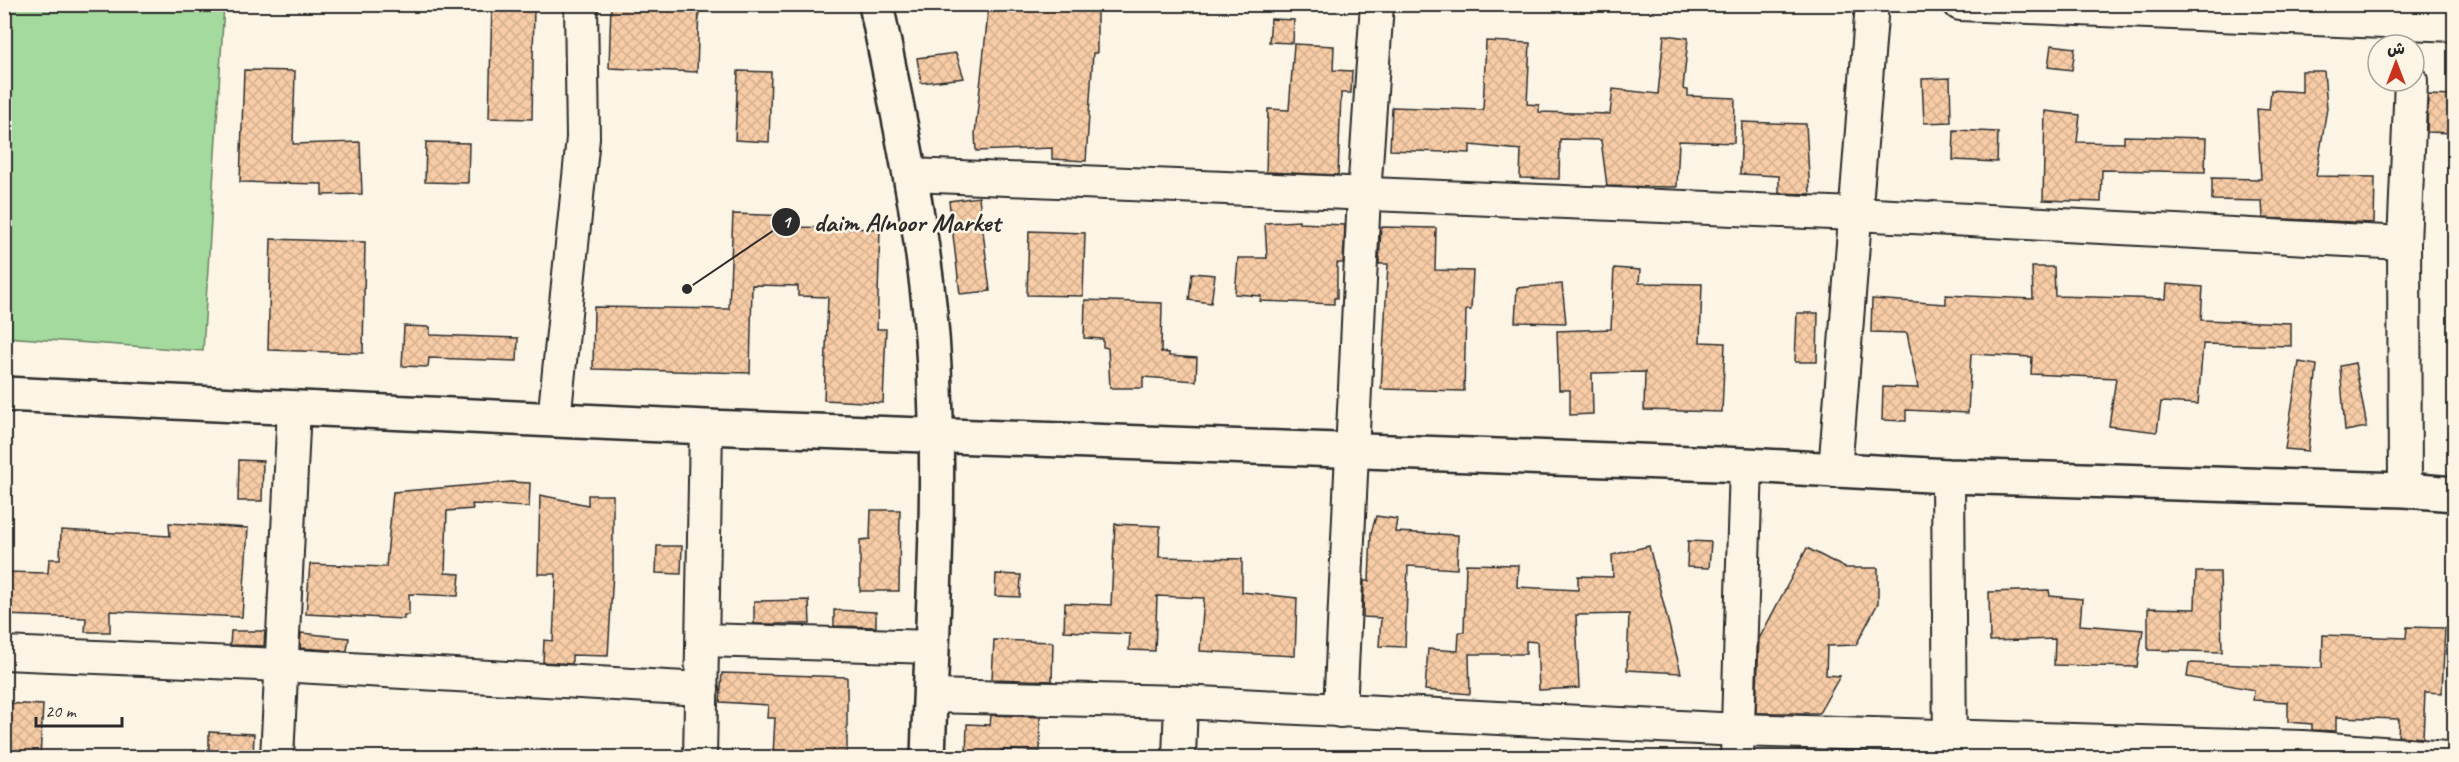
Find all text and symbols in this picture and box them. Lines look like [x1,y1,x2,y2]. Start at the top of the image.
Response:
north arrow [2366,33,2426,93]
text: ش [2387,39,2405,59]
callout: daim Alnoor Market [771,199,1013,244]
text: daim Alnoor Market [814,205,1003,239]
text: 1 [782,211,792,233]
scale bar [36,690,122,728]
text: 20 m [45,700,78,722]

